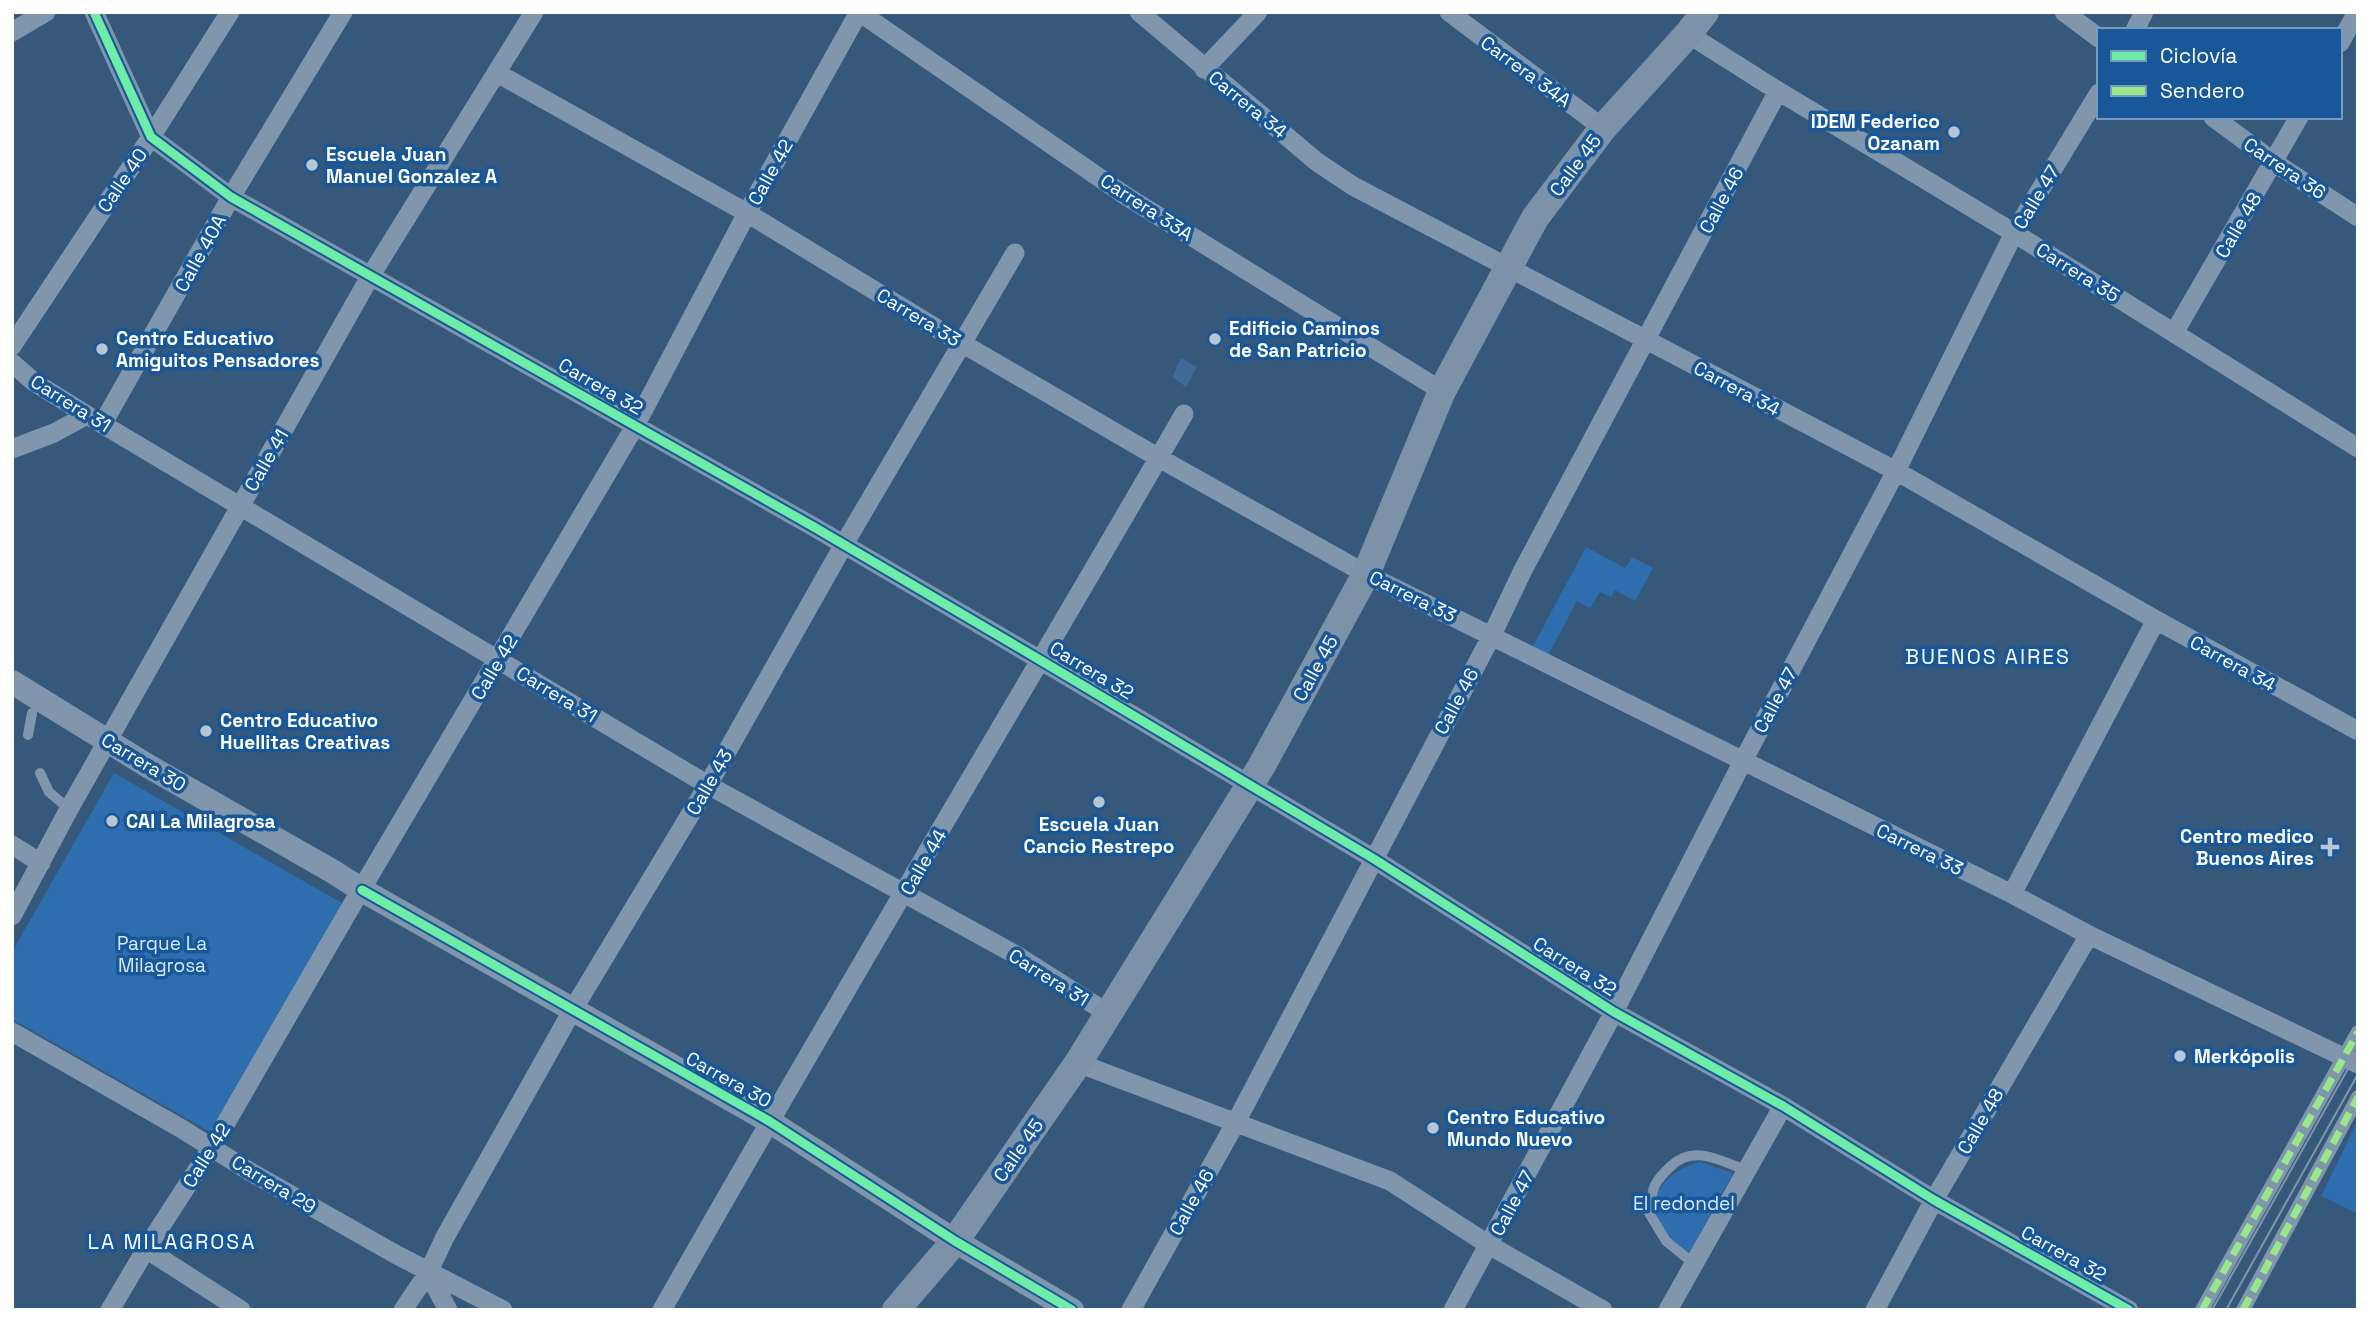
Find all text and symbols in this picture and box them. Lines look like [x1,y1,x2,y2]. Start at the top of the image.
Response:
legend [2097,28,2342,119]
street label: Carrera 34A [1475,30,1576,113]
text: Ciclovía [2160,42,2237,69]
street label: Carrera 34 [1203,65,1292,144]
text: Sendero [2160,77,2245,104]
place label: IDEM Federico Ozanam [1811,109,1940,156]
marker: IDEM Federico Ozanam [1946,124,1962,140]
street label: Calle 45 [1544,129,1607,202]
street label: Carrera 36 [2239,132,2331,205]
street label: Calle 42 [742,135,799,210]
place label: Escuela Juan Manuel Gonzalez A [326,142,497,189]
street label: Calle 40 [92,143,153,217]
marker: Escuela Juan Manuel Gonzalez A [304,157,320,173]
street label: Calle 47 [2008,160,2065,234]
street label: Calle 46 [1693,163,1749,238]
street label: Carrera 33A [1095,168,1198,247]
street label: Calle 48 [2210,188,2267,263]
street label: Calle 40A [169,210,232,296]
street label: Carrera 35 [2031,237,2124,308]
street label: Carrera 33 [872,283,965,352]
place label: Edificio Caminos de San Patricio [1229,316,1380,363]
place label: Centro Educativo Amiguitos Pensadores [116,326,319,373]
marker: Edificio Caminos de San Patricio [1207,331,1223,347]
marker: Centro Educativo Amiguitos Pensadores [94,341,110,357]
street label: Carrera 32 [554,352,648,421]
street label: Carrera 34 [1689,355,1784,422]
street label: Carrera 31 [26,369,116,438]
street label: Calle 41 [239,425,294,496]
street label: Carrera 33 [1365,565,1460,628]
street label: Calle 42 [465,630,524,705]
street label: Carrera 34 [2185,630,2280,697]
street label: Calle 45 [1287,631,1344,706]
street label: Carrera 32 [1045,636,1138,705]
district label: BUENOS AIRES [1905,643,2071,670]
street label: Carrera 31 [512,660,602,728]
street label: Calle 47 [1748,663,1803,737]
street label: Calle 46 [1428,664,1484,739]
place label: Centro Educativo Huellitas Creativas [220,708,390,755]
marker: Centro Educativo Huellitas Creativas [198,723,214,739]
street label: Carrera 30 [97,727,191,798]
street label: Calle 43 [681,745,738,820]
marker: Escuela Juan Cancio Restrepo [1091,794,1107,810]
place label: CAI La Milagrosa [126,809,276,834]
place label: Escuela Juan Cancio Restrepo [1024,812,1174,859]
marker: CAI La Milagrosa [104,813,120,829]
street label: Carrera 33 [1872,818,1967,881]
place label: Centro medico Buenos Aires [2180,824,2314,871]
street label: Calle 44 [895,825,952,900]
marker: Centro medico Buenos Aires [2320,837,2340,857]
park label: Parque La Milagrosa [117,931,207,978]
street label: Carrera 32 [1528,931,1621,1002]
street label: Carrera 31 [1004,943,1094,1012]
place label: Merkópolis [2194,1044,2295,1069]
street label: Carrera 30 [681,1046,776,1113]
marker: Merkópolis [2172,1048,2188,1064]
street label: Calle 48 [1952,1084,2009,1159]
place label: Centro Educativo Mundo Nuevo [1447,1105,1605,1152]
street label: Calle 45 [988,1114,1049,1187]
street label: Calle 42 [177,1118,236,1192]
marker: Centro Educativo Mundo Nuevo [1425,1120,1441,1136]
street label: Carrera 29 [227,1149,320,1219]
street label: Calle 46 [1163,1165,1220,1240]
street label: Calle 47 [1485,1166,1540,1240]
park label: El redondel [1633,1191,1735,1216]
street label: Carrera 32 [2017,1220,2111,1287]
district label: LA MILAGROSA [88,1228,256,1255]

